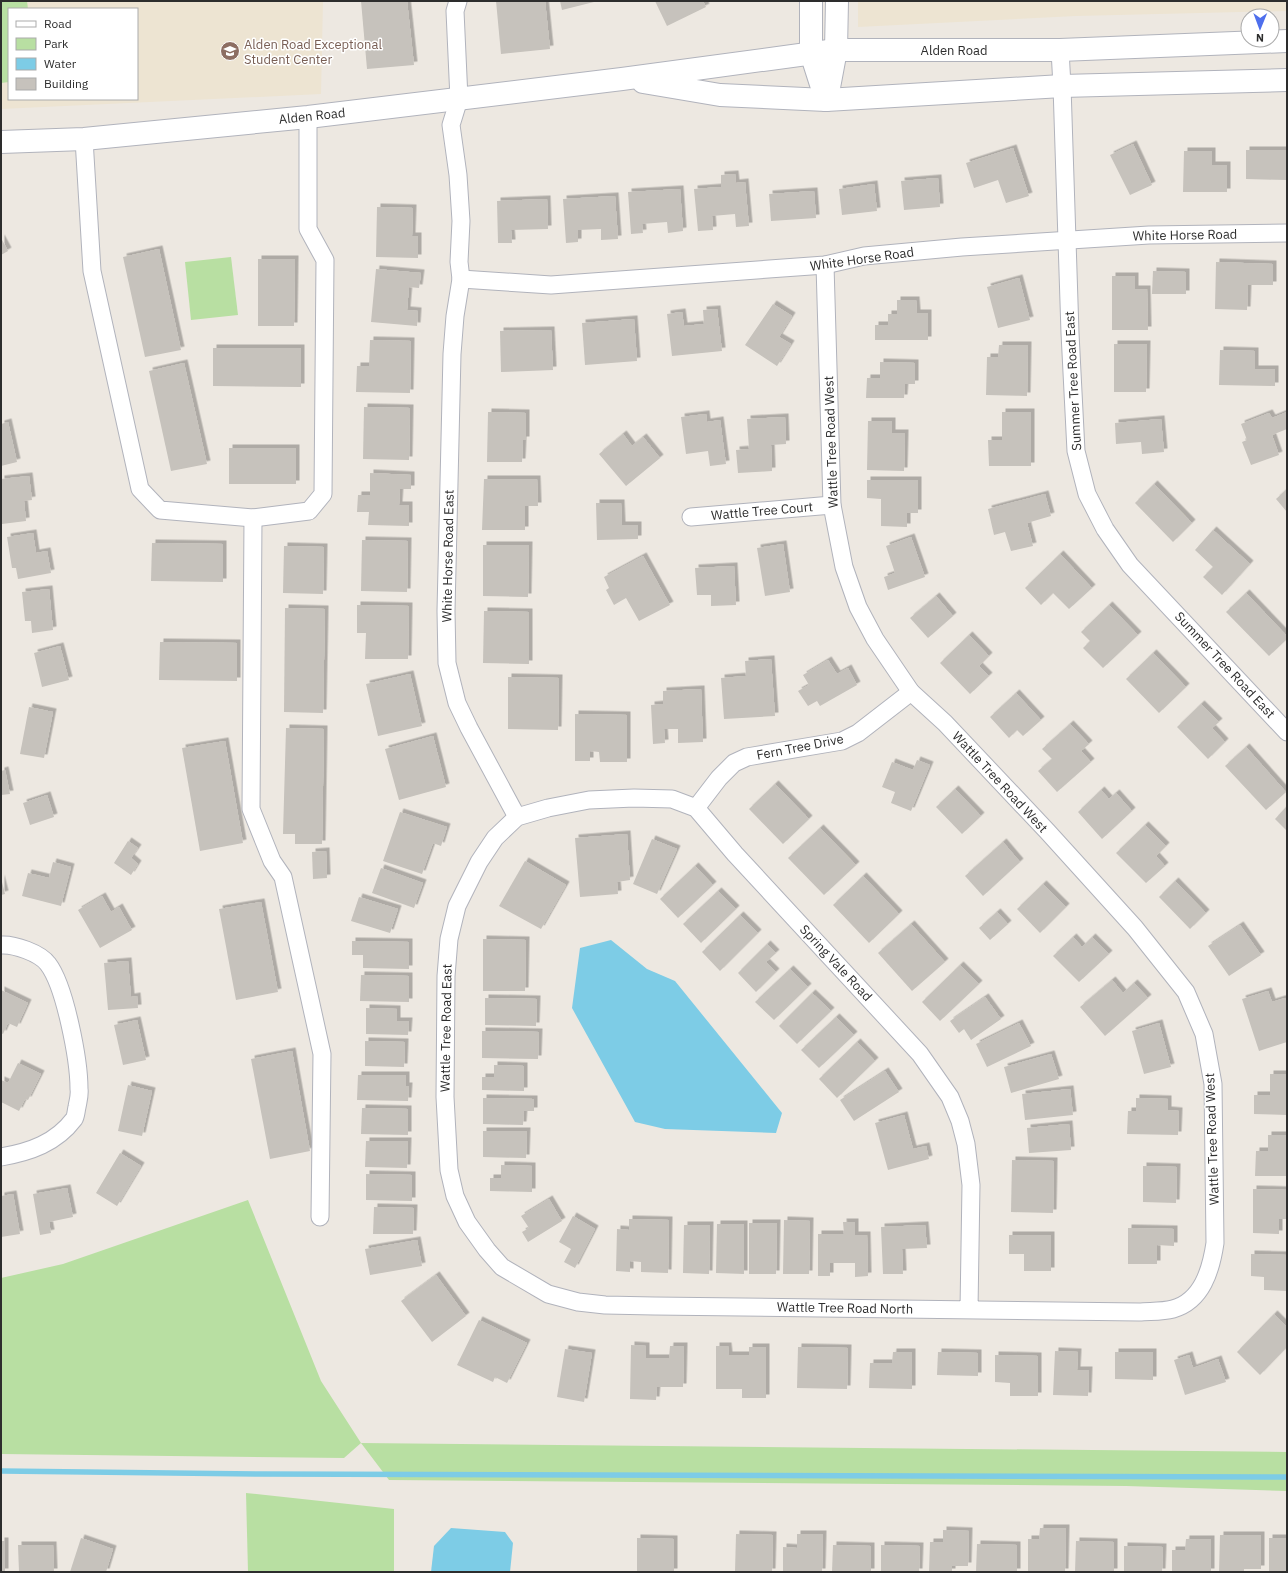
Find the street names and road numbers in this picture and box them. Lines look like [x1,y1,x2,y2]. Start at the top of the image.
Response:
street label: Alden Road [921,42,987,59]
street label: Alden Road [278,104,346,128]
street label: White Horse Road [1133,226,1237,244]
street label: White Horse Road [809,243,915,275]
street label: Summer Tree Road East [1061,311,1085,451]
street label: Wattle Tree Road West [820,376,842,508]
street label: White Horse Road East [438,489,458,623]
street label: Wattle Tree Court [710,498,814,524]
street label: Summer Tree Road East [1171,608,1279,722]
street label: Wattle Tree Road West [949,728,1051,836]
street label: Fern Tree Drive [755,730,845,764]
street label: Spring Vale Road [796,921,876,1005]
street label: Wattle Tree Road East [436,964,456,1092]
street label: Wattle Tree Road West [1201,1073,1223,1205]
street label: Wattle Tree Road North [777,1298,913,1318]

